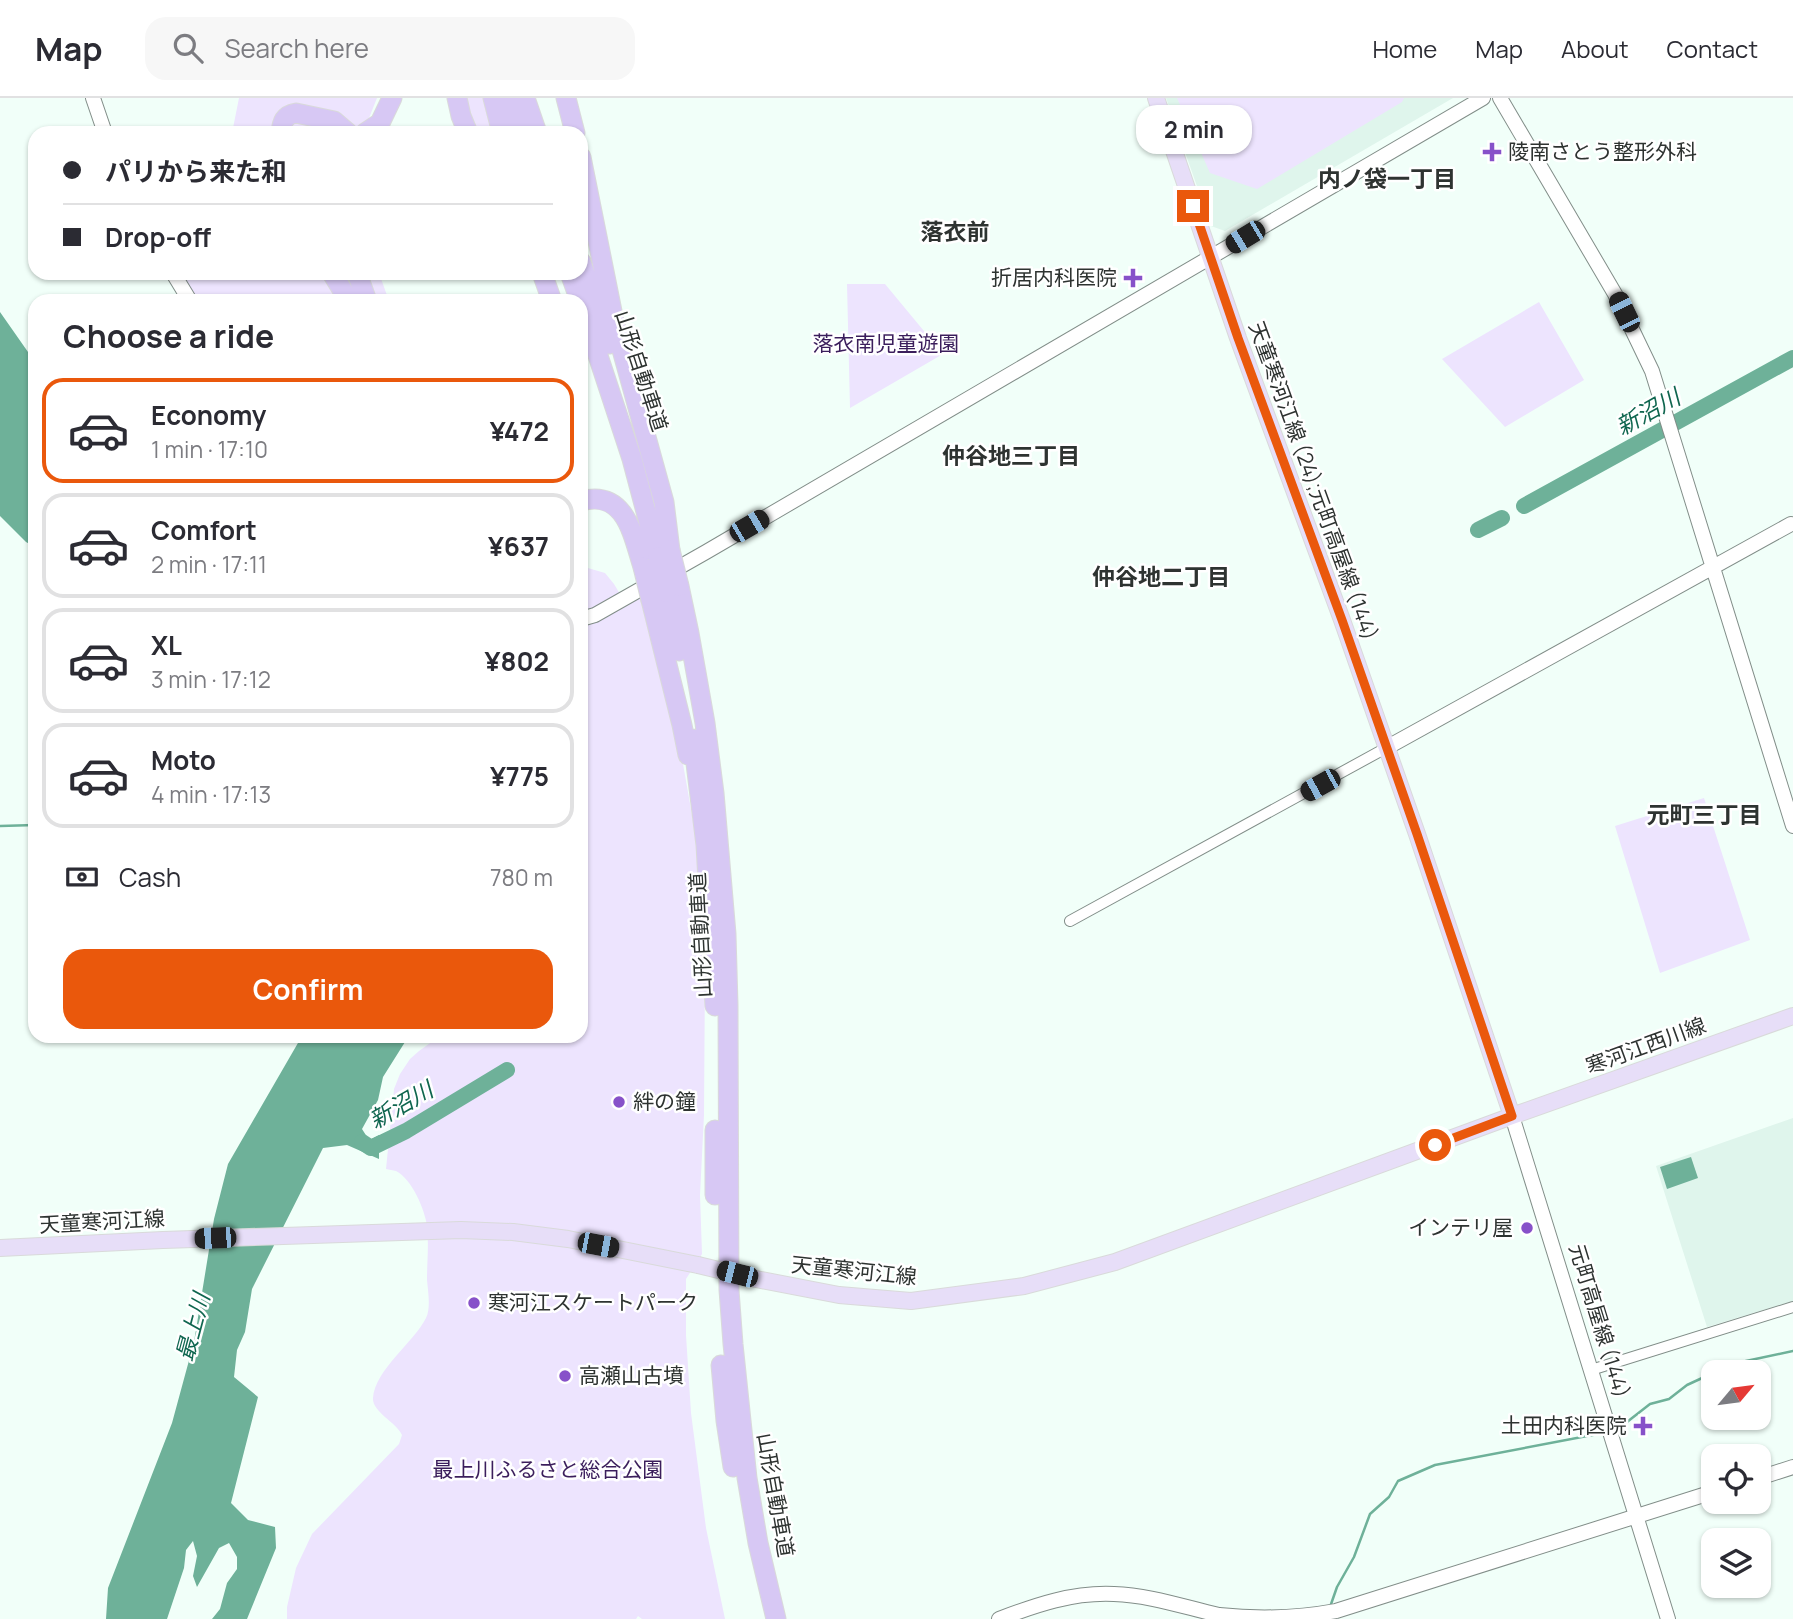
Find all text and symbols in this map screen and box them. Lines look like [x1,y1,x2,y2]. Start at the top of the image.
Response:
search box [145,17,635,80]
text: Map [35,26,103,71]
icon: search [169,29,207,67]
text: Search here [225,30,369,66]
text: Home [1372,32,1437,65]
text: Map [1475,32,1523,65]
text: About [1561,32,1629,65]
text: Contact [1667,32,1758,65]
callout: 2 min [1135,105,1251,154]
text: 2 min [1164,113,1224,145]
place label: 陵南さとう整形外科 [1508,137,1697,165]
marker: 陵南さとう整形外科 [1482,142,1502,162]
text: パリから来た和 [105,153,287,189]
district label: 内ノ袋一丁目 [1318,162,1456,194]
route end [1177,190,1209,222]
district label: 落衣前 [921,215,990,247]
car [1222,217,1269,257]
text: Drop-off [105,219,211,255]
place label: 折居内科医院 [991,263,1117,291]
marker: 折居内科医院 [1123,268,1143,288]
car [1606,289,1643,335]
street label: 山形自動車道 [609,306,675,435]
text: Choose a ride [63,314,274,358]
street label: 天童寒河江線 (24);元町高屋線 (144) [1243,318,1385,644]
park label: 落衣南児童遊園 [813,329,960,357]
water label: 新沼川 [1610,379,1688,442]
text: Economy [151,397,266,433]
icon: car [67,399,130,462]
text: ¥472 [490,413,549,449]
text: 1 min · 17:10 [151,433,268,465]
district label: 仲谷地三丁目 [942,439,1080,471]
car [726,506,773,546]
text: Comfort [151,512,257,548]
icon: car [67,514,130,577]
text: ¥637 [488,528,549,564]
text: 2 min · 17:11 [151,548,267,580]
district label: 仲谷地二丁目 [1092,560,1230,592]
text: XL [151,627,182,663]
icon: car [67,629,130,692]
text: ¥802 [485,643,549,679]
text: 3 min · 17:12 [151,663,271,695]
text: Moto [151,742,216,778]
icon: car [67,744,130,807]
text: ¥775 [490,758,549,794]
car [1297,766,1344,804]
text: 4 min · 17:13 [151,778,271,810]
district label: 元町三丁目 [1647,798,1762,830]
icon: cash [63,858,101,896]
text: Cash [119,859,181,895]
text: 780 m [490,861,553,893]
street label: 山形自動車道 [683,871,717,999]
button: Confirm [63,949,553,1029]
street label: 寒河江西川線 [1582,1010,1710,1080]
water label: 新沼川 [363,1072,441,1135]
place label: 絆の鐘 [633,1087,696,1115]
marker: 絆の鐘 [611,1094,627,1110]
route start [1419,1129,1451,1161]
street label: 天童寒河江線 [38,1204,166,1238]
place label: インテリ屋 [1408,1213,1513,1241]
marker: インテリ屋 [1519,1220,1535,1236]
car [194,1227,237,1249]
car [576,1231,621,1259]
street label: 元町高屋線 (144) [1563,1240,1637,1401]
street label: 天童寒河江線 [790,1249,918,1291]
car [715,1259,760,1289]
water label: 最上川 [168,1286,217,1364]
place label: 寒河江スケートパーク [488,1288,698,1316]
marker: 寒河江スケートパーク [466,1295,482,1311]
north arrow [1701,1360,1771,1430]
map controls [1701,1360,1771,1598]
place label: 高瀬山古墳 [579,1361,684,1389]
marker: 高瀬山古墳 [557,1368,573,1384]
place label: 土田内科医院 [1501,1411,1627,1439]
marker: 土田内科医院 [1633,1416,1653,1436]
street label: 山形自動車道 [751,1430,801,1559]
button: locate [1701,1444,1771,1514]
park label: 最上川ふるさと総合公園 [433,1455,664,1483]
button: layers [1701,1528,1771,1598]

